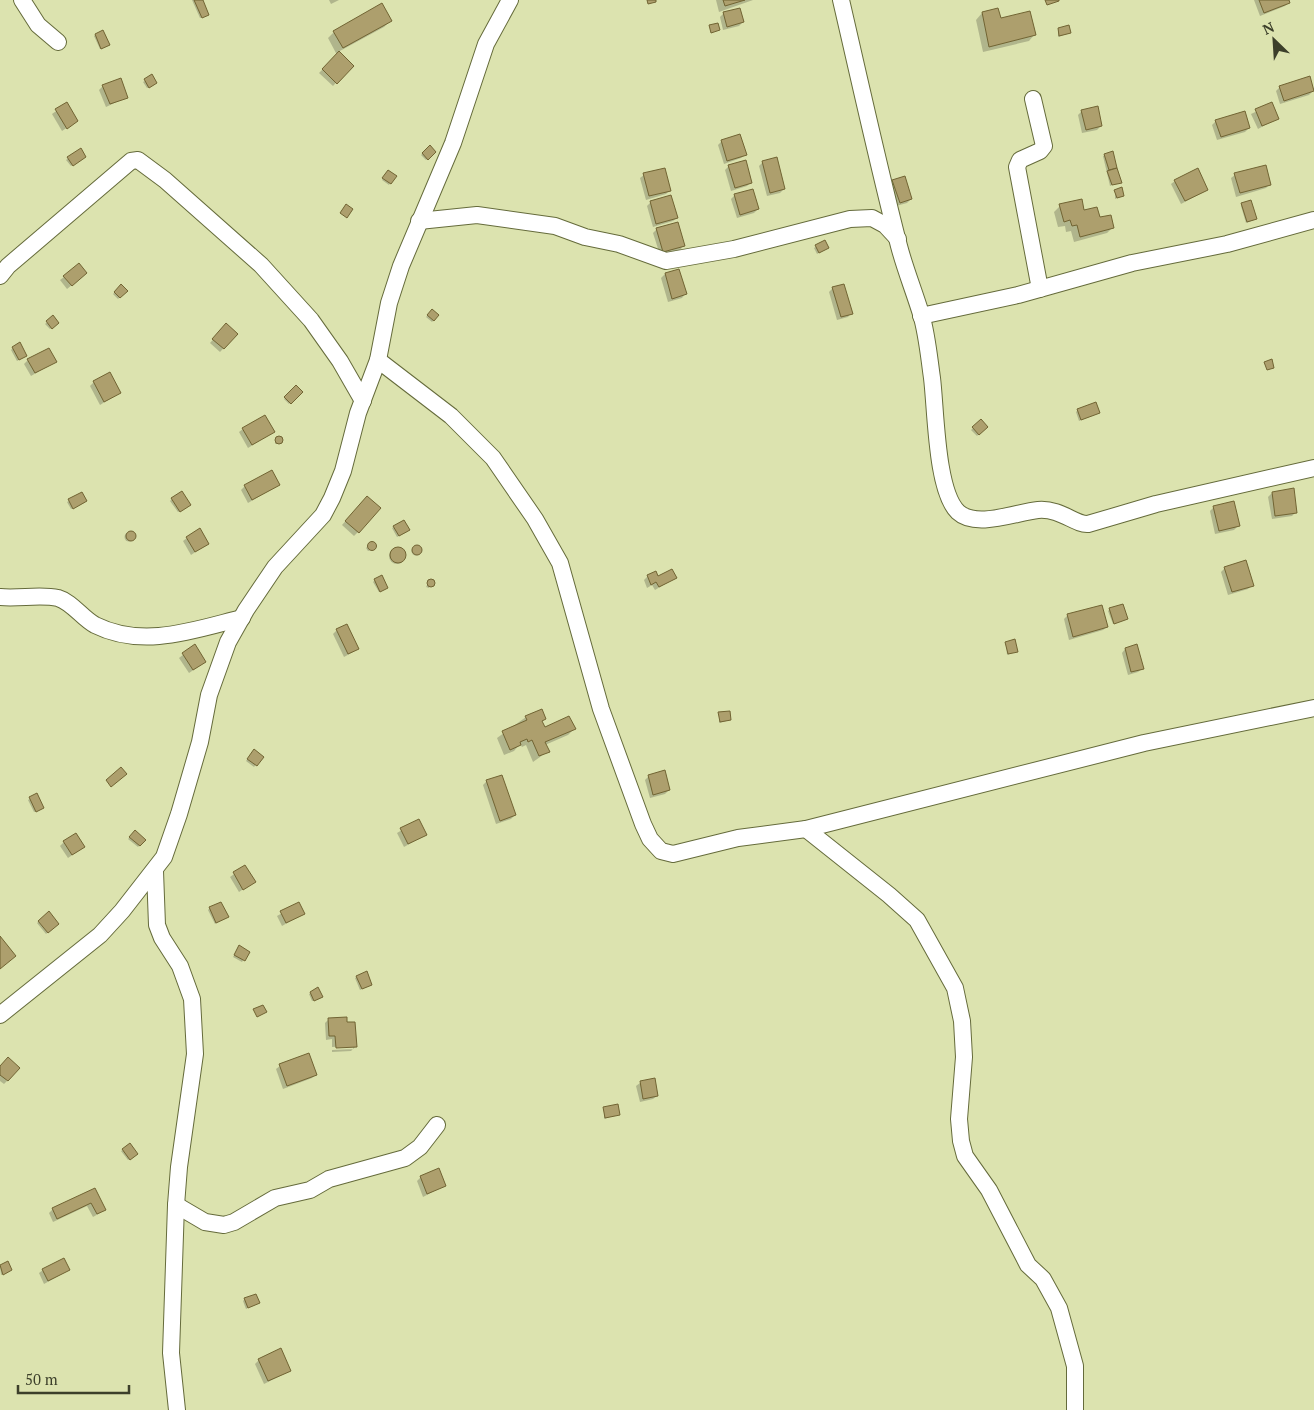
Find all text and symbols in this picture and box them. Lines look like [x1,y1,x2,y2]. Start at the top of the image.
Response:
north arrow [1249,15,1299,65]
text: N [1259,17,1277,39]
scale bar [18,1362,129,1394]
text: 50 m [25,1369,58,1389]

